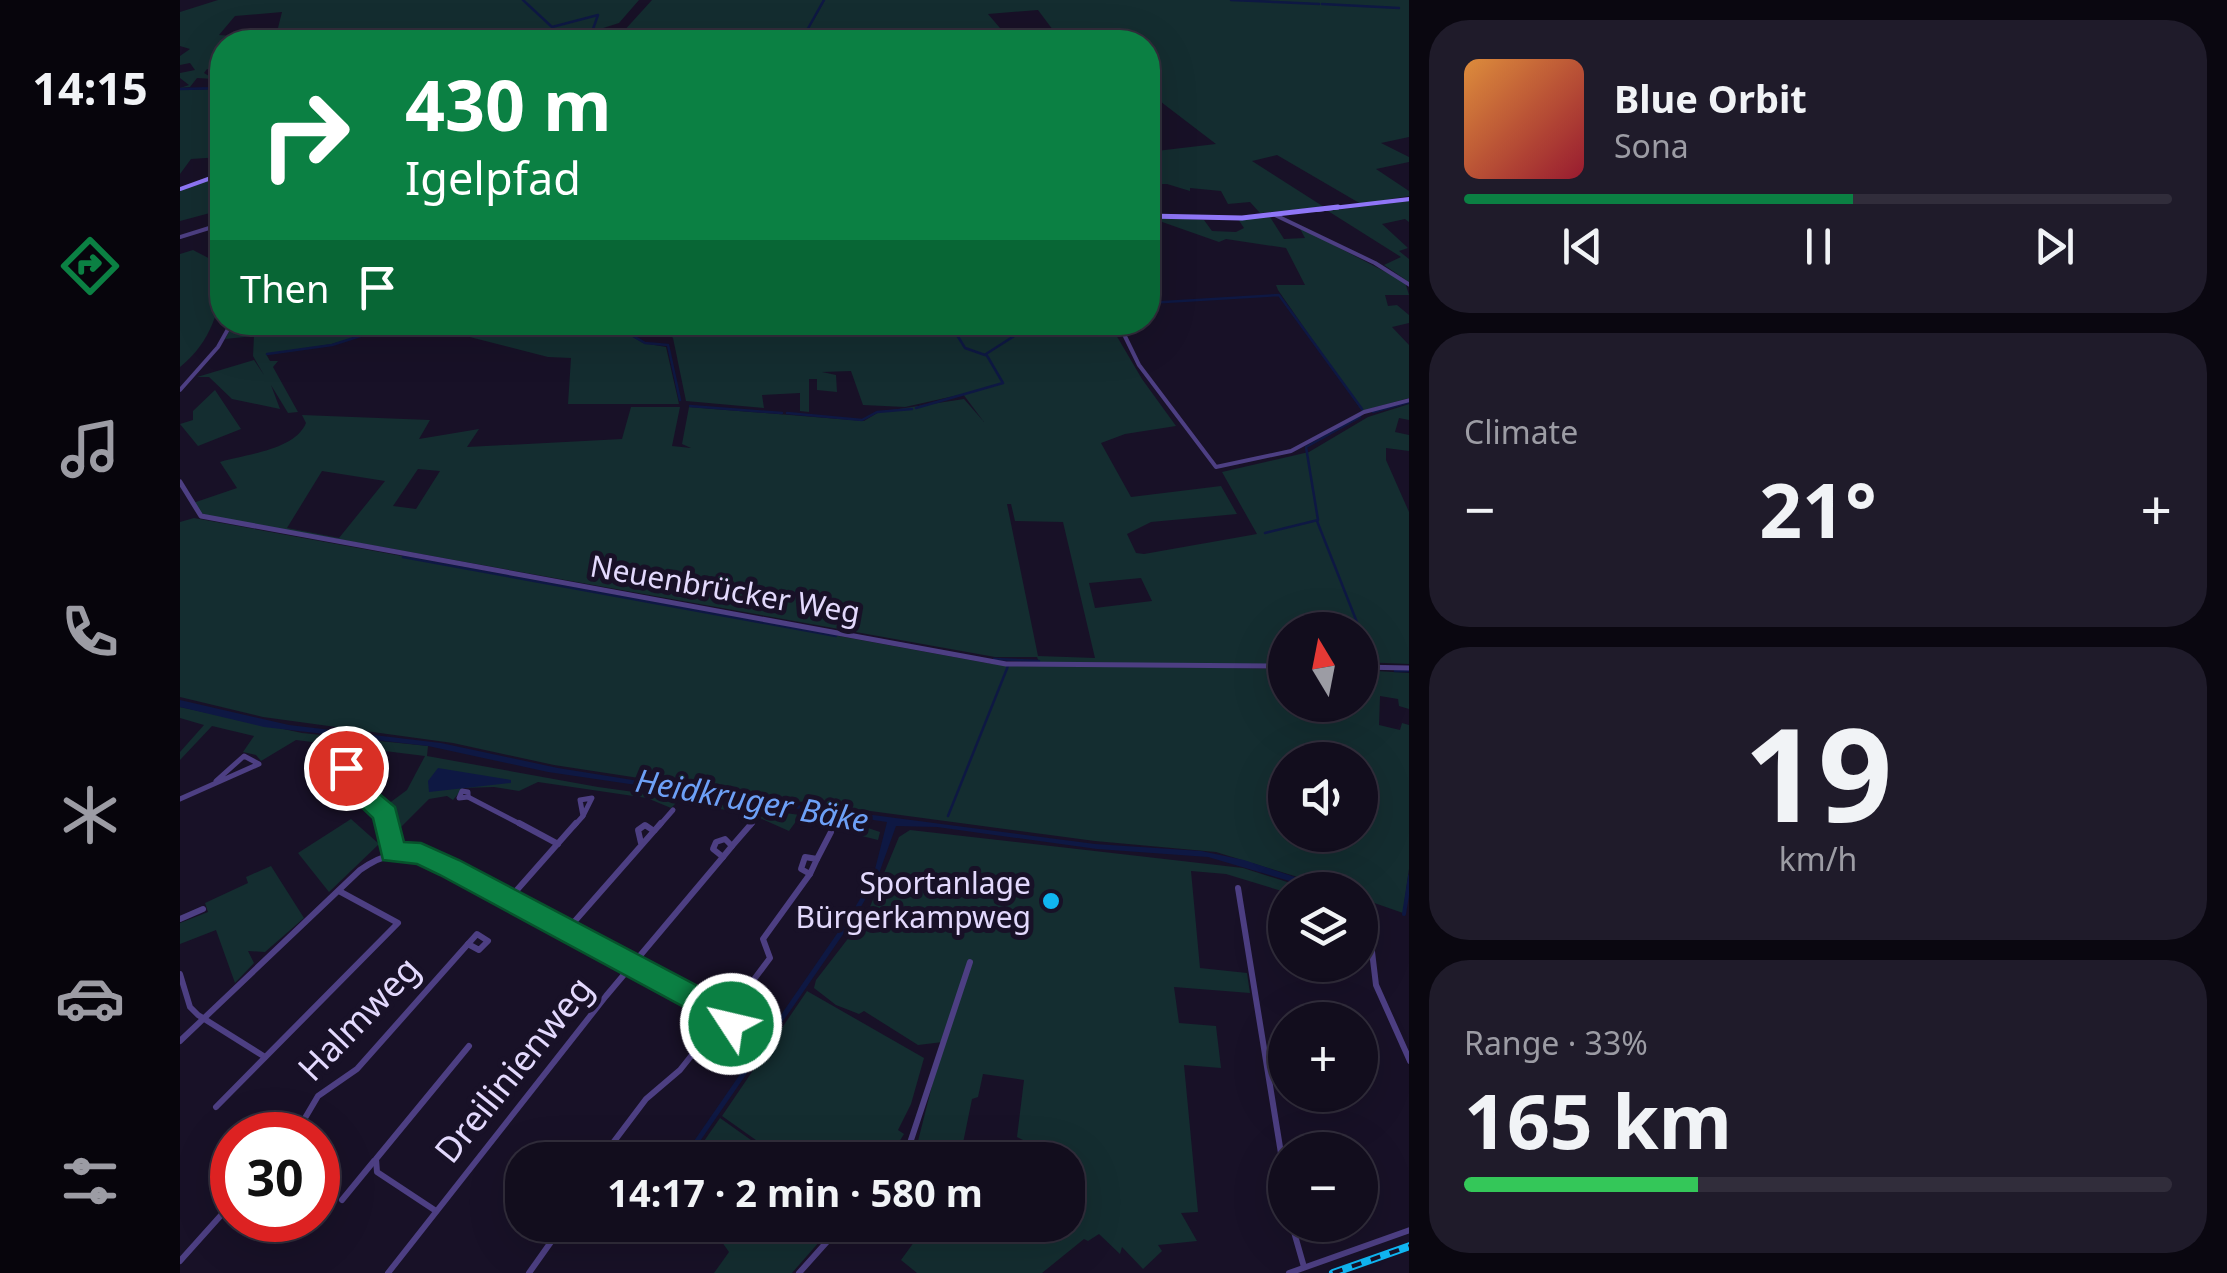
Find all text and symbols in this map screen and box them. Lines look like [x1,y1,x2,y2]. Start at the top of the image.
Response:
text: 430 m [405,56,612,152]
text: 14:15 [32,57,148,118]
icon: right [240,70,370,200]
text: Blue Orbit [1614,72,1807,124]
text: Sona [1614,124,1689,167]
text: Igelpfad [405,147,581,208]
icon: previous [1555,219,1610,274]
icon: pause [1791,219,1846,274]
icon: next [2027,219,2082,274]
icon: directions [55,231,125,301]
icon: arrive [350,260,405,315]
text: Then [240,262,330,314]
text: Climate [1464,410,1578,453]
icon: music [55,414,125,484]
text: 21° [1759,458,1877,560]
text: − [1464,471,1495,546]
text: + [2141,471,2172,546]
street label: Neuenbrücker Weg [587,545,863,632]
icon: phone [55,597,125,667]
north arrow [1268,612,1378,722]
map controls [1268,612,1378,1242]
text: 19 [1744,683,1892,860]
pin [304,726,389,811]
icon: arrive [319,741,374,796]
button: sound [1268,742,1378,852]
water label: Heidkruger Bäke [632,758,872,841]
icon: climate [55,780,125,850]
text: km/h [1779,837,1857,880]
place label: Sportanlage Bürgerkampweg [795,862,1031,937]
button: layers [1268,872,1378,982]
marker: Sportanlage Bürgerkampweg [1040,890,1062,912]
street label: Halmweg [287,945,429,1090]
icon: car [55,963,125,1033]
street label: Dreilinienweg [423,966,603,1172]
position arrow [679,972,783,1076]
button: + [1268,1002,1378,1112]
text: Range · 33% [1464,1021,1648,1064]
text: 165 km [1464,1069,1732,1171]
speed limit sign: 30 [210,1112,340,1242]
button: − [1268,1132,1378,1242]
icon: filters [55,1146,125,1216]
text: 14:17 · 2 min · 580 m [607,1166,983,1218]

